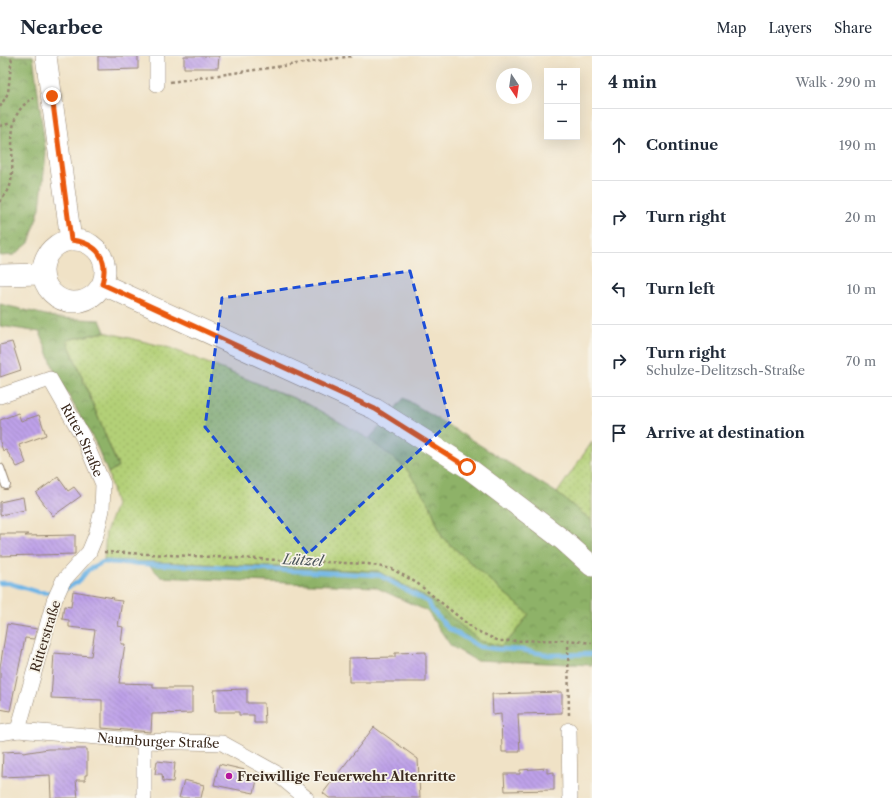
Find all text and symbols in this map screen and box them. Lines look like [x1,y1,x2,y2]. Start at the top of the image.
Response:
text: Nearbee [20,16,103,39]
text: Map [716,19,746,37]
text: Layers [768,19,812,37]
text: Share [834,19,872,37]
north arrow [496,68,532,104]
map controls [544,68,580,140]
button: + [544,68,580,104]
text: 4 min [608,72,657,92]
text: Walk · 290 m [795,74,876,90]
route end [43,87,61,105]
button: − [544,104,580,140]
icon: ahead [608,134,630,156]
text: Continue [646,135,718,154]
text: 190 m [839,137,876,153]
icon: right [608,206,630,228]
text: Turn right [646,207,726,226]
text: 20 m [845,209,876,225]
icon: left [608,278,630,300]
text: Turn left [646,279,715,298]
text: 10 m [847,281,876,297]
text: Turn right [646,343,726,362]
icon: right [608,350,630,372]
text: 70 m [846,353,876,369]
text: Schulze-Delitzsch-Straße [646,362,805,378]
street label: Ritter Straße [58,401,107,479]
icon: arrive [608,422,630,444]
text: Arrive at destination [646,423,805,442]
route start [458,458,476,476]
water label: Lützel [281,550,325,570]
street label: Ritterstraße [27,598,63,674]
street label: Naumburger Straße [96,729,220,751]
place label: Freiwillige Feuerwehr Altenritte [237,768,456,784]
marker: Freiwillige Feuerwehr Altenritte [224,771,234,781]

